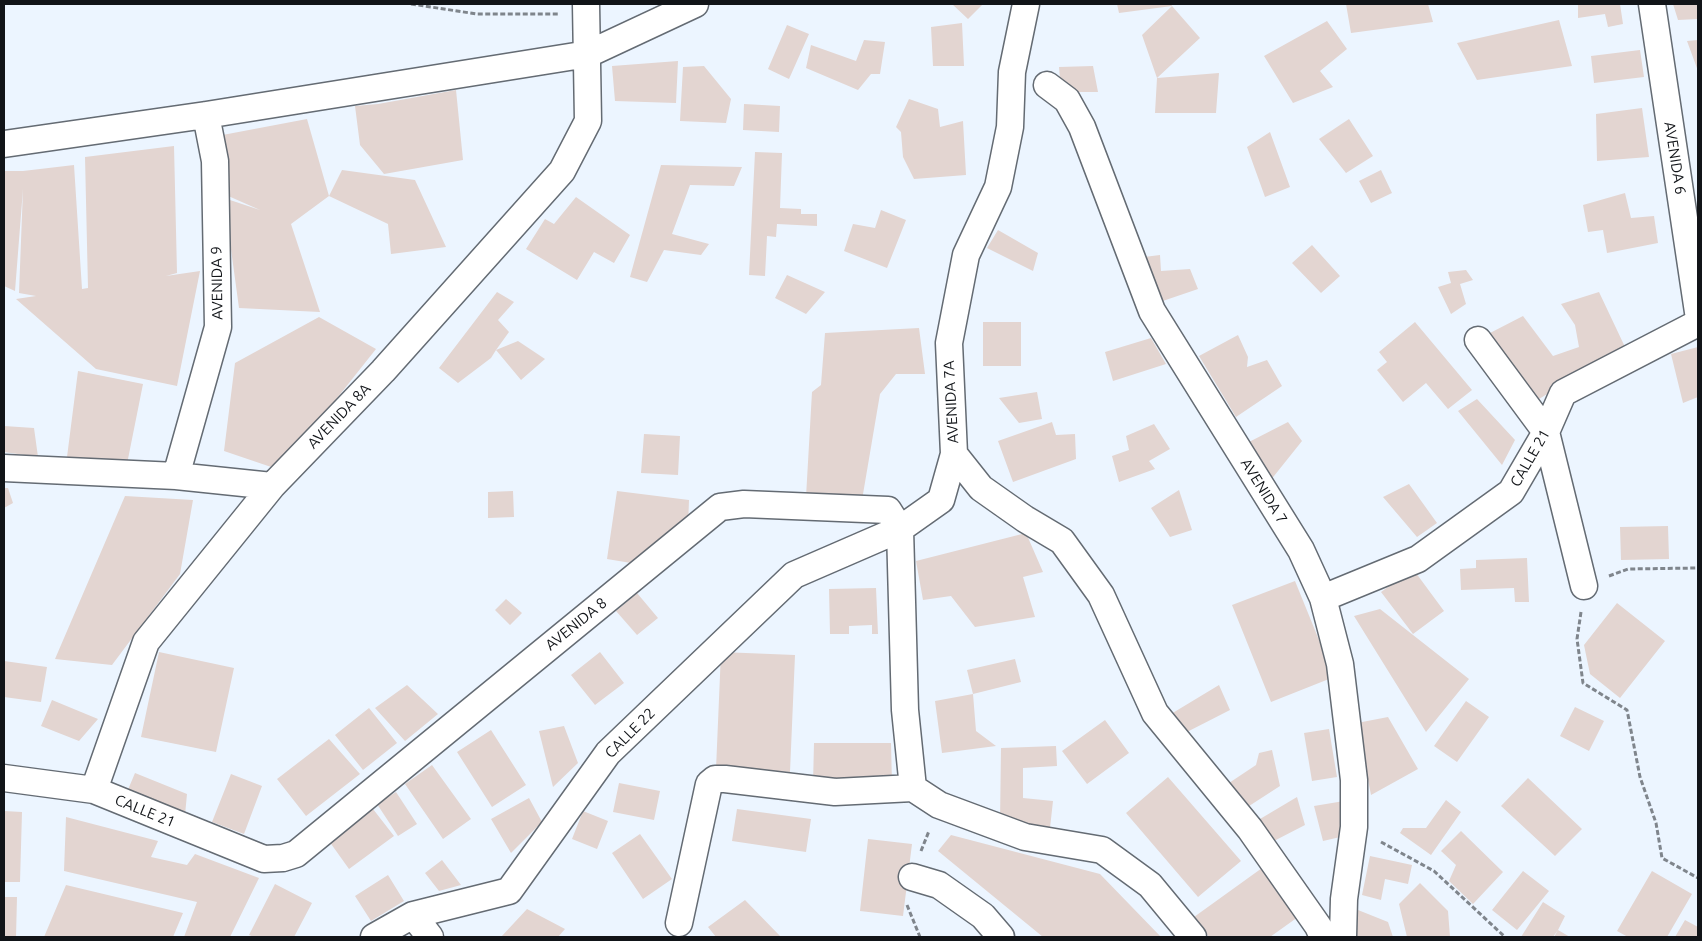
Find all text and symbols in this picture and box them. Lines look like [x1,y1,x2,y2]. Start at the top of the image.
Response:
street label: AVENIDA 6 [1660,120,1690,196]
street label: AVENIDA 9 [207,246,227,320]
street label: AVENIDA 7A [940,360,962,444]
street label: AVENIDA 8A [304,380,374,452]
street label: CALLE 21 [1506,426,1554,490]
street label: AVENIDA 7 [1237,455,1291,527]
street label: AVENIDA 8 [542,594,610,654]
street label: CALLE 22 [601,704,659,762]
street label: CALLE 21 [112,791,178,831]

